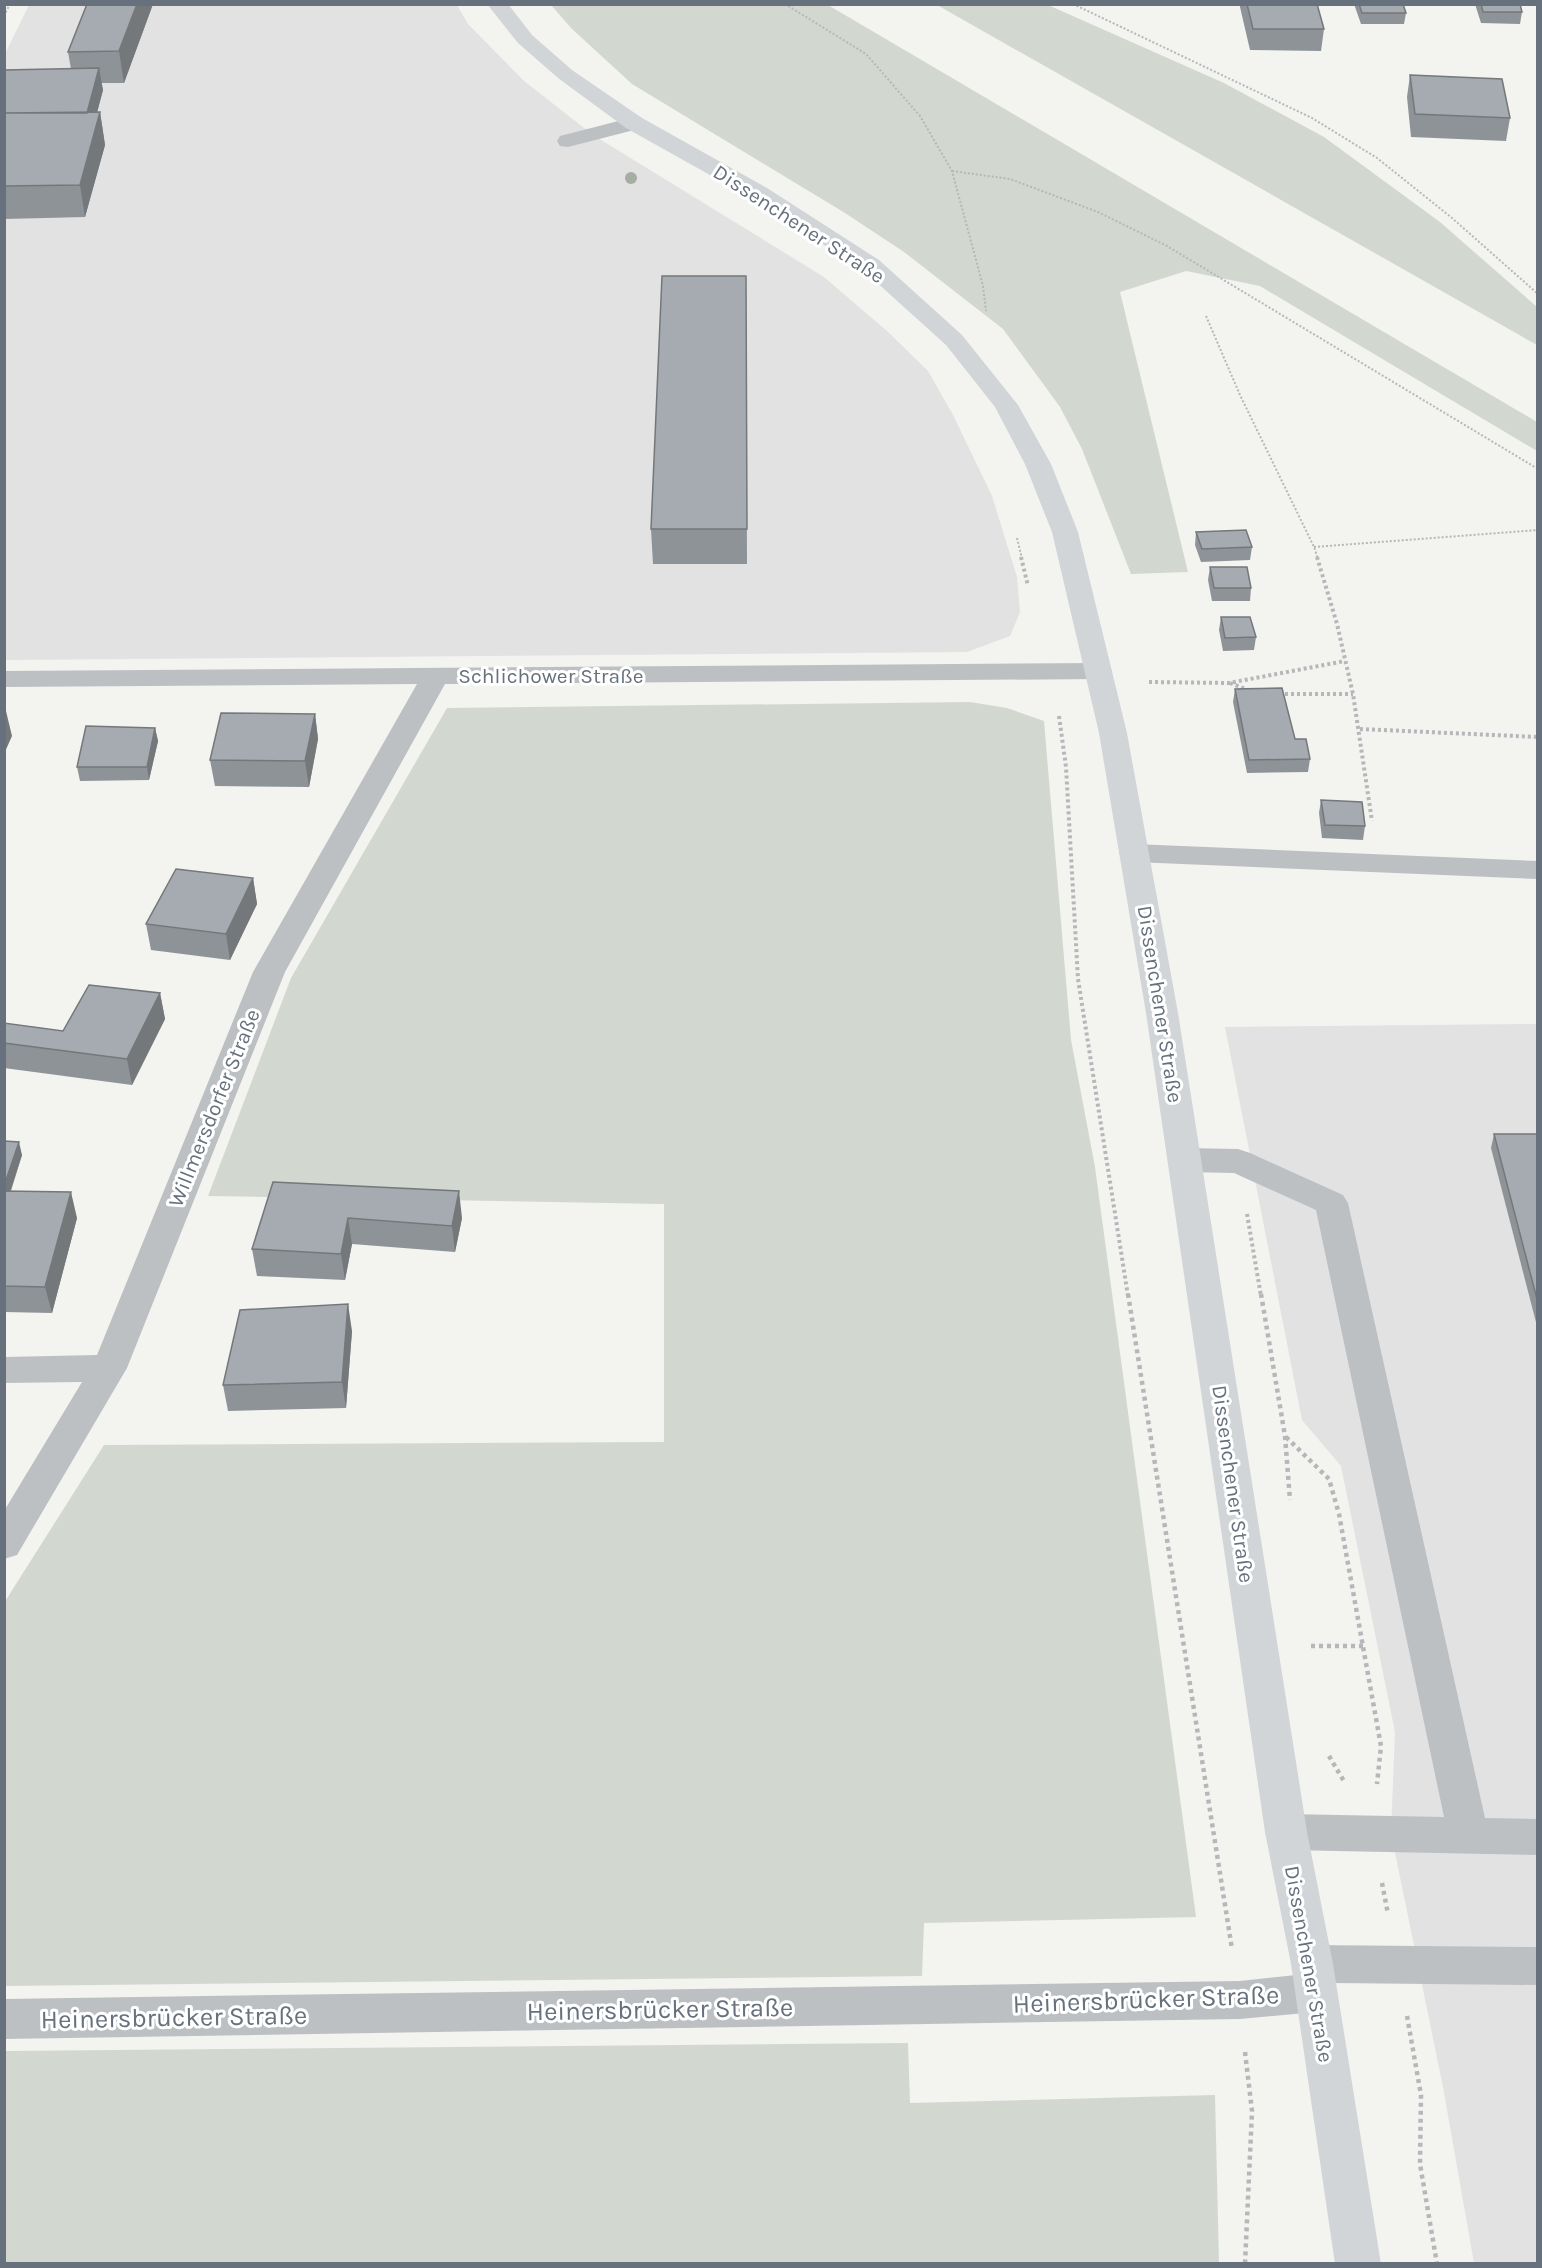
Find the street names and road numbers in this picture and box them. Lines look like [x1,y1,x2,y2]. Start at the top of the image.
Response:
street label: Dissenchener Straße [709,160,889,288]
street label: Schlichower Straße [458,664,644,688]
street label: Dissenchener Straße [1133,904,1187,1104]
street label: Willmersdorfer Straße [163,1006,265,1210]
street label: Dissenchener Straße [1207,1384,1259,1584]
street label: Dissenchener Straße [1280,1864,1338,2064]
street label: Heinersbrücker Straße [1012,1979,1280,2020]
street label: Heinersbrücker Straße [526,1992,794,2027]
street label: Heinersbrücker Straße [40,2000,308,2035]

